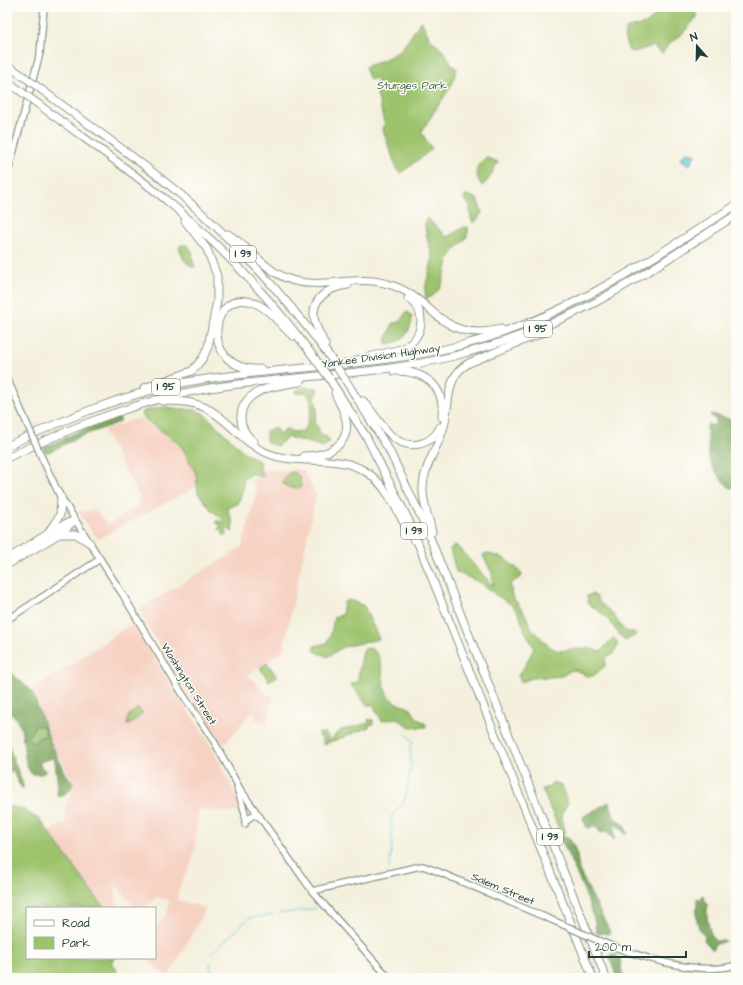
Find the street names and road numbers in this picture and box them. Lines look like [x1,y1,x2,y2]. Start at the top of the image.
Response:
road number: I 93 [230,246,256,262]
road number: I 95 [524,321,552,337]
street label: Yankee Division Highway [321,340,441,373]
road number: I 95 [152,379,180,395]
road number: I 93 [401,523,427,539]
street label: Washington Street [157,640,221,729]
road number: I 93 [537,829,563,845]
street label: Salem Street [469,869,537,909]

